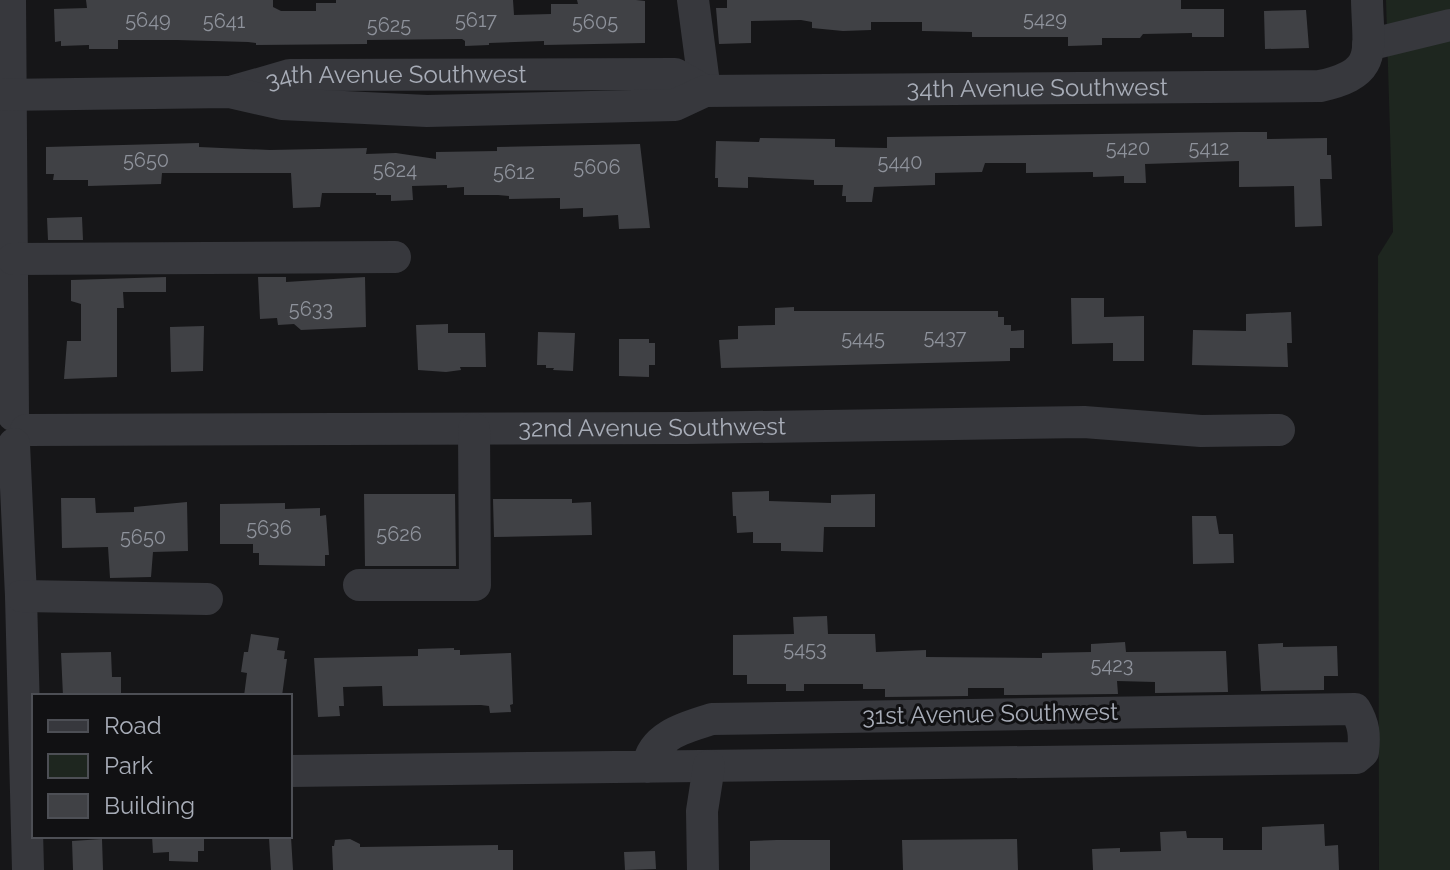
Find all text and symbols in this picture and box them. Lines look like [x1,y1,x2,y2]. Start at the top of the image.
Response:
house number: 5429 [1023,7,1067,31]
house number: 5649 [125,8,171,32]
house number: 5617 [455,8,497,32]
house number: 5641 [203,9,246,33]
house number: 5605 [572,10,618,34]
house number: 5625 [367,13,411,37]
street label: 34th Avenue Southwest [262,59,527,95]
street label: 34th Avenue Southwest [906,72,1168,103]
house number: 5420 [1106,136,1150,160]
house number: 5412 [1189,136,1229,160]
house number: 5650 [123,148,169,172]
house number: 5440 [878,150,922,174]
house number: 5606 [573,155,621,179]
house number: 5624 [373,158,417,182]
house number: 5612 [493,160,535,184]
house number: 5633 [289,297,333,321]
house number: 5437 [923,325,967,349]
house number: 5445 [841,326,885,350]
street label: 32nd Avenue Southwest [518,412,786,443]
house number: 5636 [246,516,292,540]
house number: 5626 [376,522,422,546]
house number: 5650 [120,525,166,549]
house number: 5453 [783,637,827,661]
house number: 5423 [1091,653,1133,677]
legend [32,694,292,838]
street label: 31st Avenue Southwest [862,697,1118,730]
text: Road [104,711,162,740]
text: Park [104,751,153,780]
text: Building [104,791,195,820]

